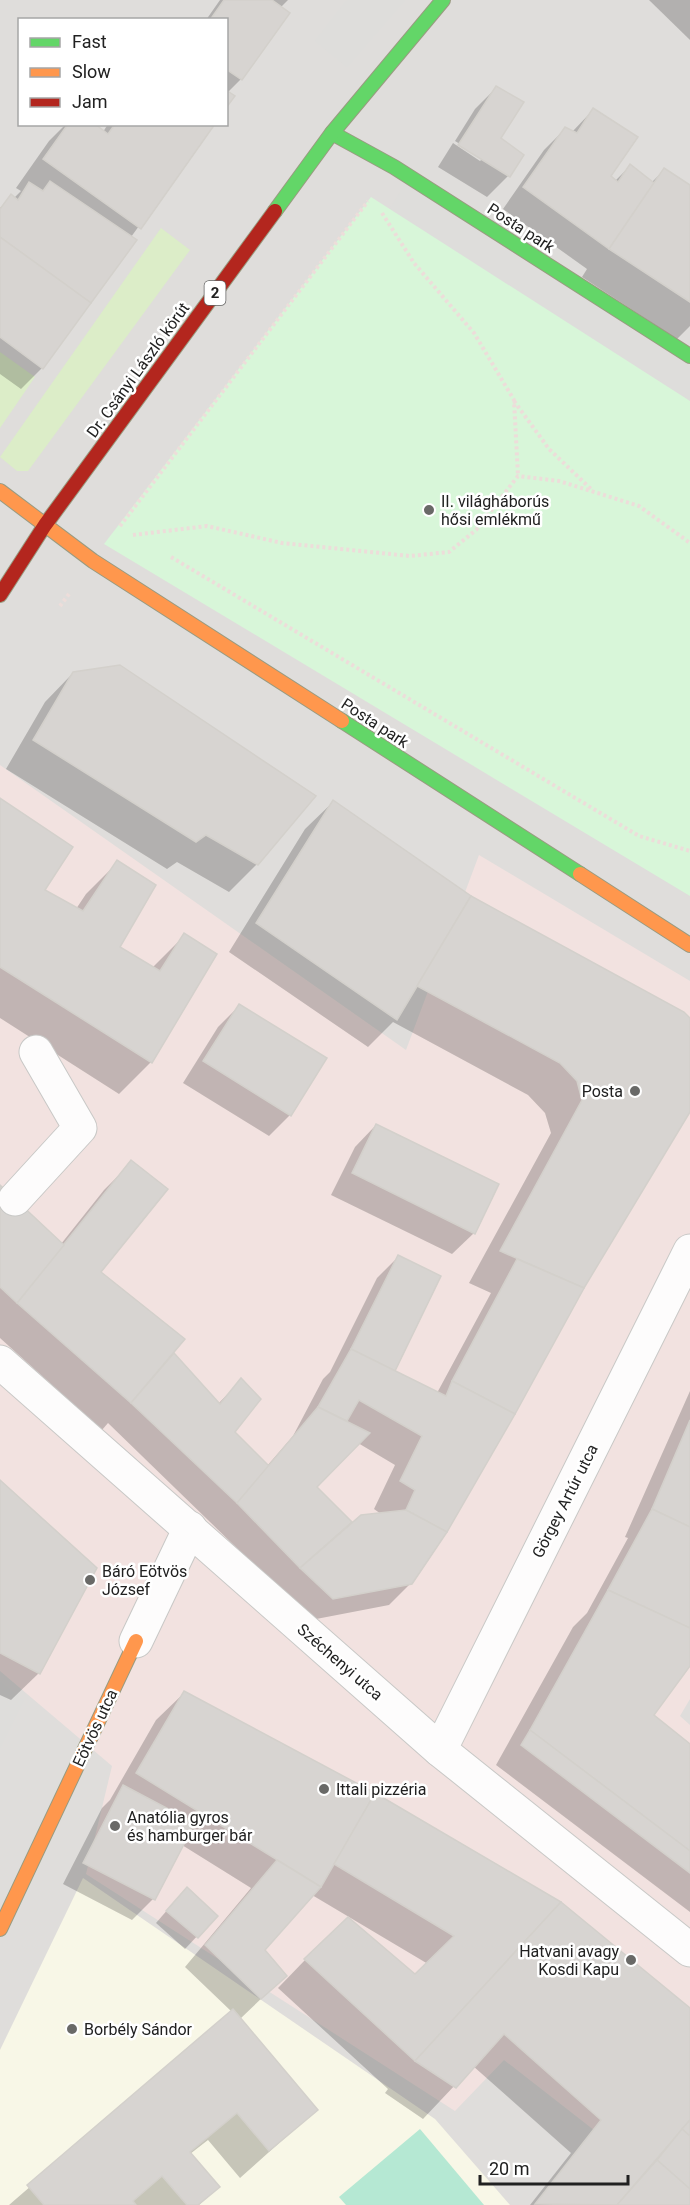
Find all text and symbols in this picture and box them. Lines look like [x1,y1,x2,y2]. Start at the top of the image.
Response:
legend [18,18,228,126]
text: Fast [72,31,107,52]
text: Slow [72,61,111,82]
text: Jam [72,91,108,112]
street label: Posta park [484,199,559,257]
road number: 2 [204,281,226,305]
street label: Dr. Csányi László körút [83,299,193,441]
place label: II. világháborús hősi emlékmű [441,492,549,529]
marker: II. világháborús hősi emlékmű [422,503,436,517]
street label: Posta park [338,694,413,752]
place label: Posta [582,1082,623,1101]
marker: Posta [628,1084,642,1098]
street label: Görgey Artúr utca [528,1441,602,1561]
place label: Báró Eötvös József [102,1562,187,1599]
marker: Báró Eötvös József [83,1573,97,1587]
street label: Széchenyi utca [293,1620,387,1704]
street label: Eötvös utca [69,1686,121,1770]
place label: Ittali pizzéria [336,1780,426,1799]
marker: Ittali pizzéria [317,1782,331,1796]
place label: Anatólia gyros és hamburger bár [127,1808,253,1845]
marker: Anatólia gyros és hamburger bár [108,1819,122,1833]
place label: Hatvani avagy Kosdi Kapu [519,1942,619,1979]
marker: Hatvani avagy Kosdi Kapu [624,1953,638,1967]
place label: Borbély Sándor [84,2020,193,2039]
marker: Borbély Sándor [65,2022,79,2036]
scale bar [480,2148,628,2186]
text: 20 m [489,2158,529,2179]

